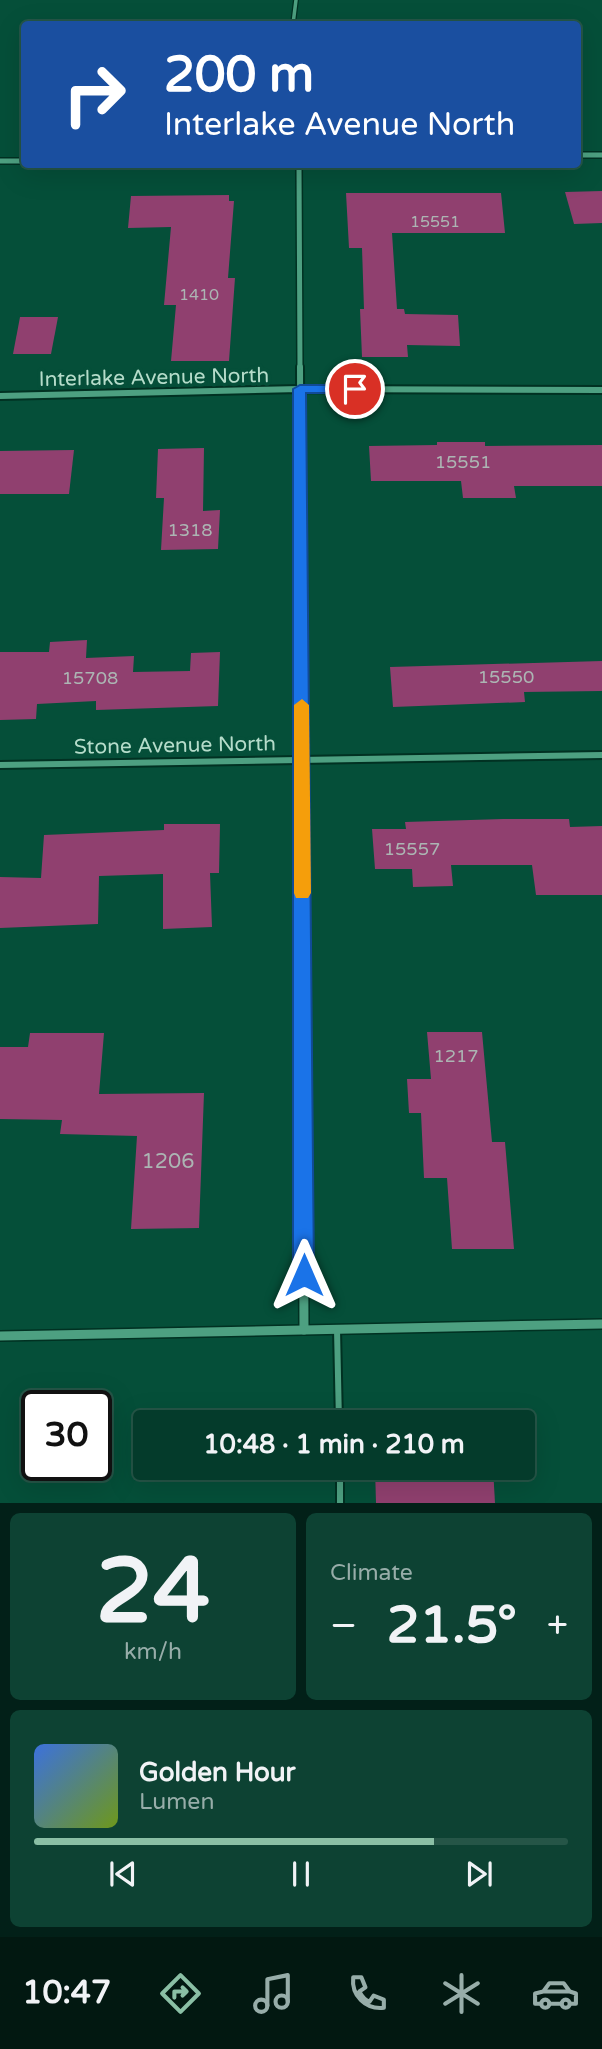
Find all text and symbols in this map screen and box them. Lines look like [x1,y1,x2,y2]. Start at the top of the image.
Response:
text: 200 m [164,46,314,105]
icon: right [49,49,140,140]
text: Interlake Avenue North [164,106,515,144]
house number: 15551 [410,212,460,232]
house number: 1410 [179,285,219,305]
pin [325,359,385,419]
street label: Interlake Avenue North [39,363,269,392]
icon: arrive [336,370,374,408]
house number: 15551 [435,451,491,473]
house number: 1318 [167,519,213,541]
house number: 15550 [478,666,534,688]
house number: 15708 [62,667,118,689]
street label: Stone Avenue North [74,731,276,760]
house number: 15557 [384,838,440,860]
house number: 1217 [433,1045,479,1067]
house number: 1206 [142,1149,194,1174]
position arrow [267,1238,341,1312]
speed limit sign: 30 [21,1390,112,1481]
text: 10:48 · 1 min · 210 m [203,1429,465,1460]
text: 24 [96,1537,210,1647]
text: Climate [330,1559,413,1587]
text: 21.5° [387,1594,517,1657]
text: − [330,1603,357,1649]
text: + [547,1603,568,1649]
text: km/h [124,1638,182,1666]
text: Golden Hour [139,1757,296,1788]
text: Lumen [139,1788,214,1816]
icon: previous [104,1855,142,1893]
icon: pause [282,1855,320,1893]
icon: next [460,1855,498,1893]
icon: directions [156,1969,205,2018]
icon: music [249,1969,298,2018]
icon: phone [343,1969,392,2018]
icon: climate [437,1969,486,2018]
icon: car [531,1969,580,2018]
text: 10:47 [22,1974,111,2012]

